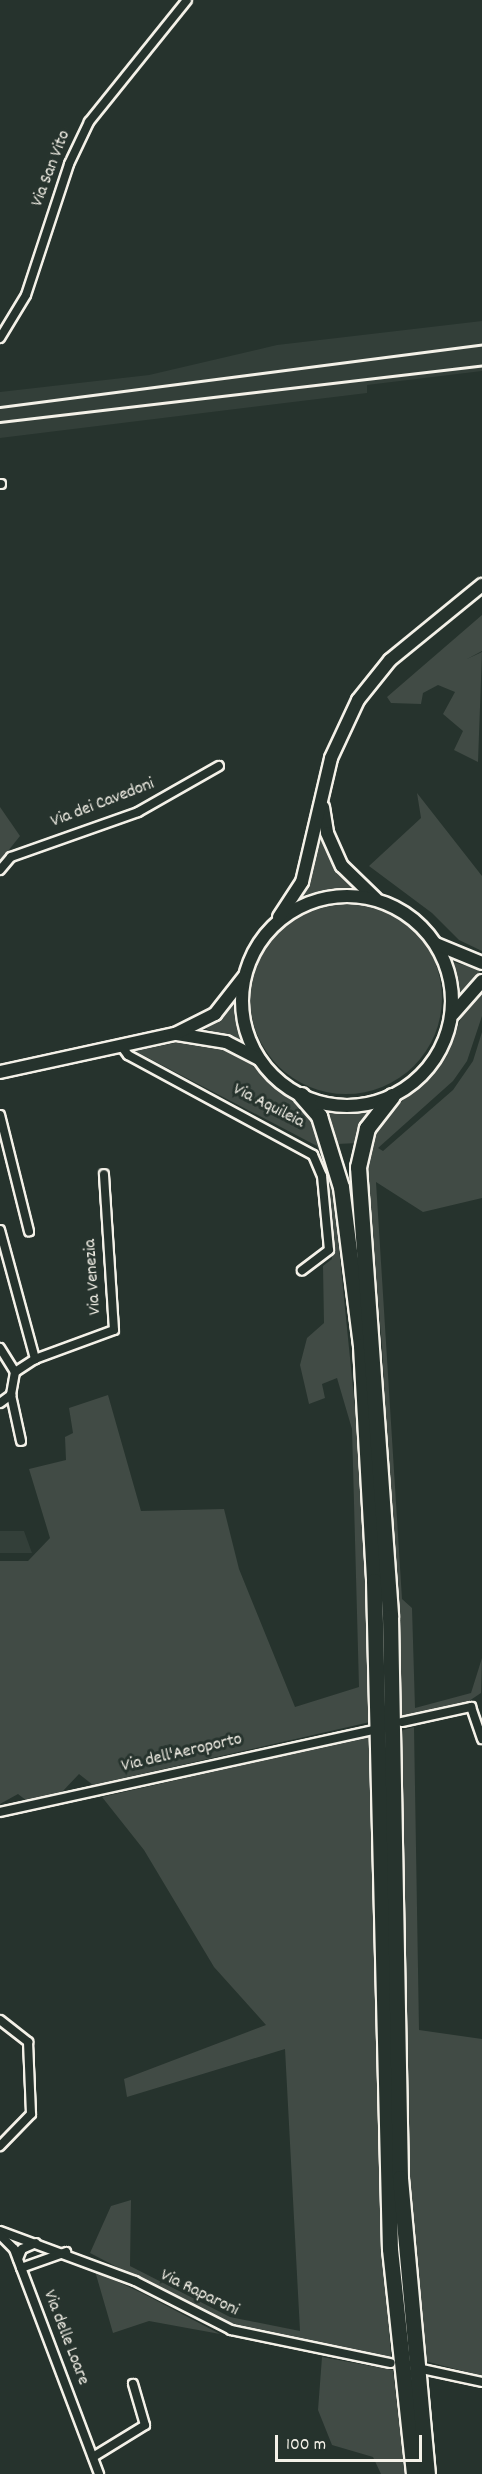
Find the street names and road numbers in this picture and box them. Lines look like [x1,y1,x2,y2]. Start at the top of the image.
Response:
street label: Via San Vito [28,128,76,210]
street label: Via dei Cavedoni [48,774,158,834]
street label: Via Aquileia [229,1080,307,1134]
street label: Via Venezia [81,1238,107,1316]
street label: Via dell'Aeroporto [120,1730,244,1778]
street label: Via Raparoni [156,2266,242,2322]
street label: Via delle Loare [37,2287,93,2389]

